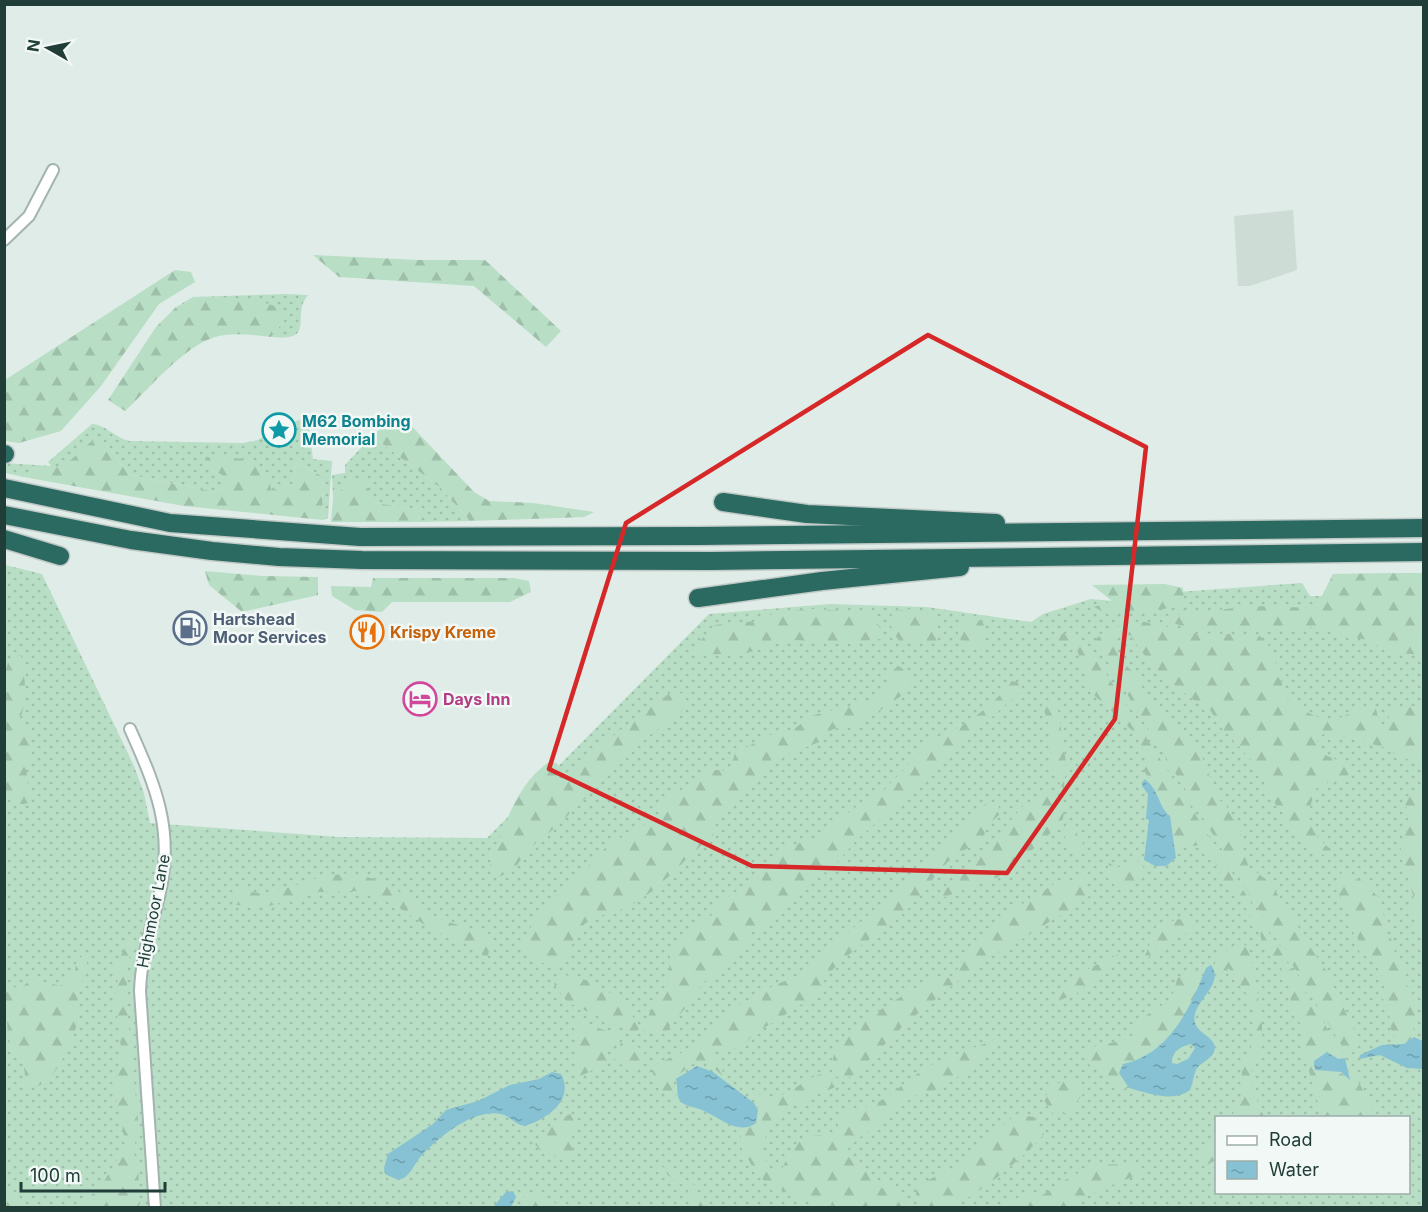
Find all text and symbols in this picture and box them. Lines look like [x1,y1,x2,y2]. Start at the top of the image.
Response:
north arrow [18,18,78,78]
text: N [22,38,44,53]
place label: M62 Bombing Memorial [302,411,411,449]
place icon: M62 Bombing Memorial [261,412,297,448]
place label: Hartshead Moor Services [213,609,326,647]
fuel station icon: Hartshead Moor Services [172,610,208,646]
restaurant icon: Krispy Kreme [349,614,385,650]
place label: Krispy Kreme [390,622,496,642]
hotel icon: Days Inn [402,681,438,717]
place label: Days Inn [443,689,510,709]
street label: Highmoor Lane [132,852,174,970]
legend [1215,1116,1410,1194]
text: Road [1269,1129,1312,1150]
scale bar [21,1155,165,1193]
text: Water [1269,1159,1319,1180]
text: 100 m [30,1165,81,1186]

